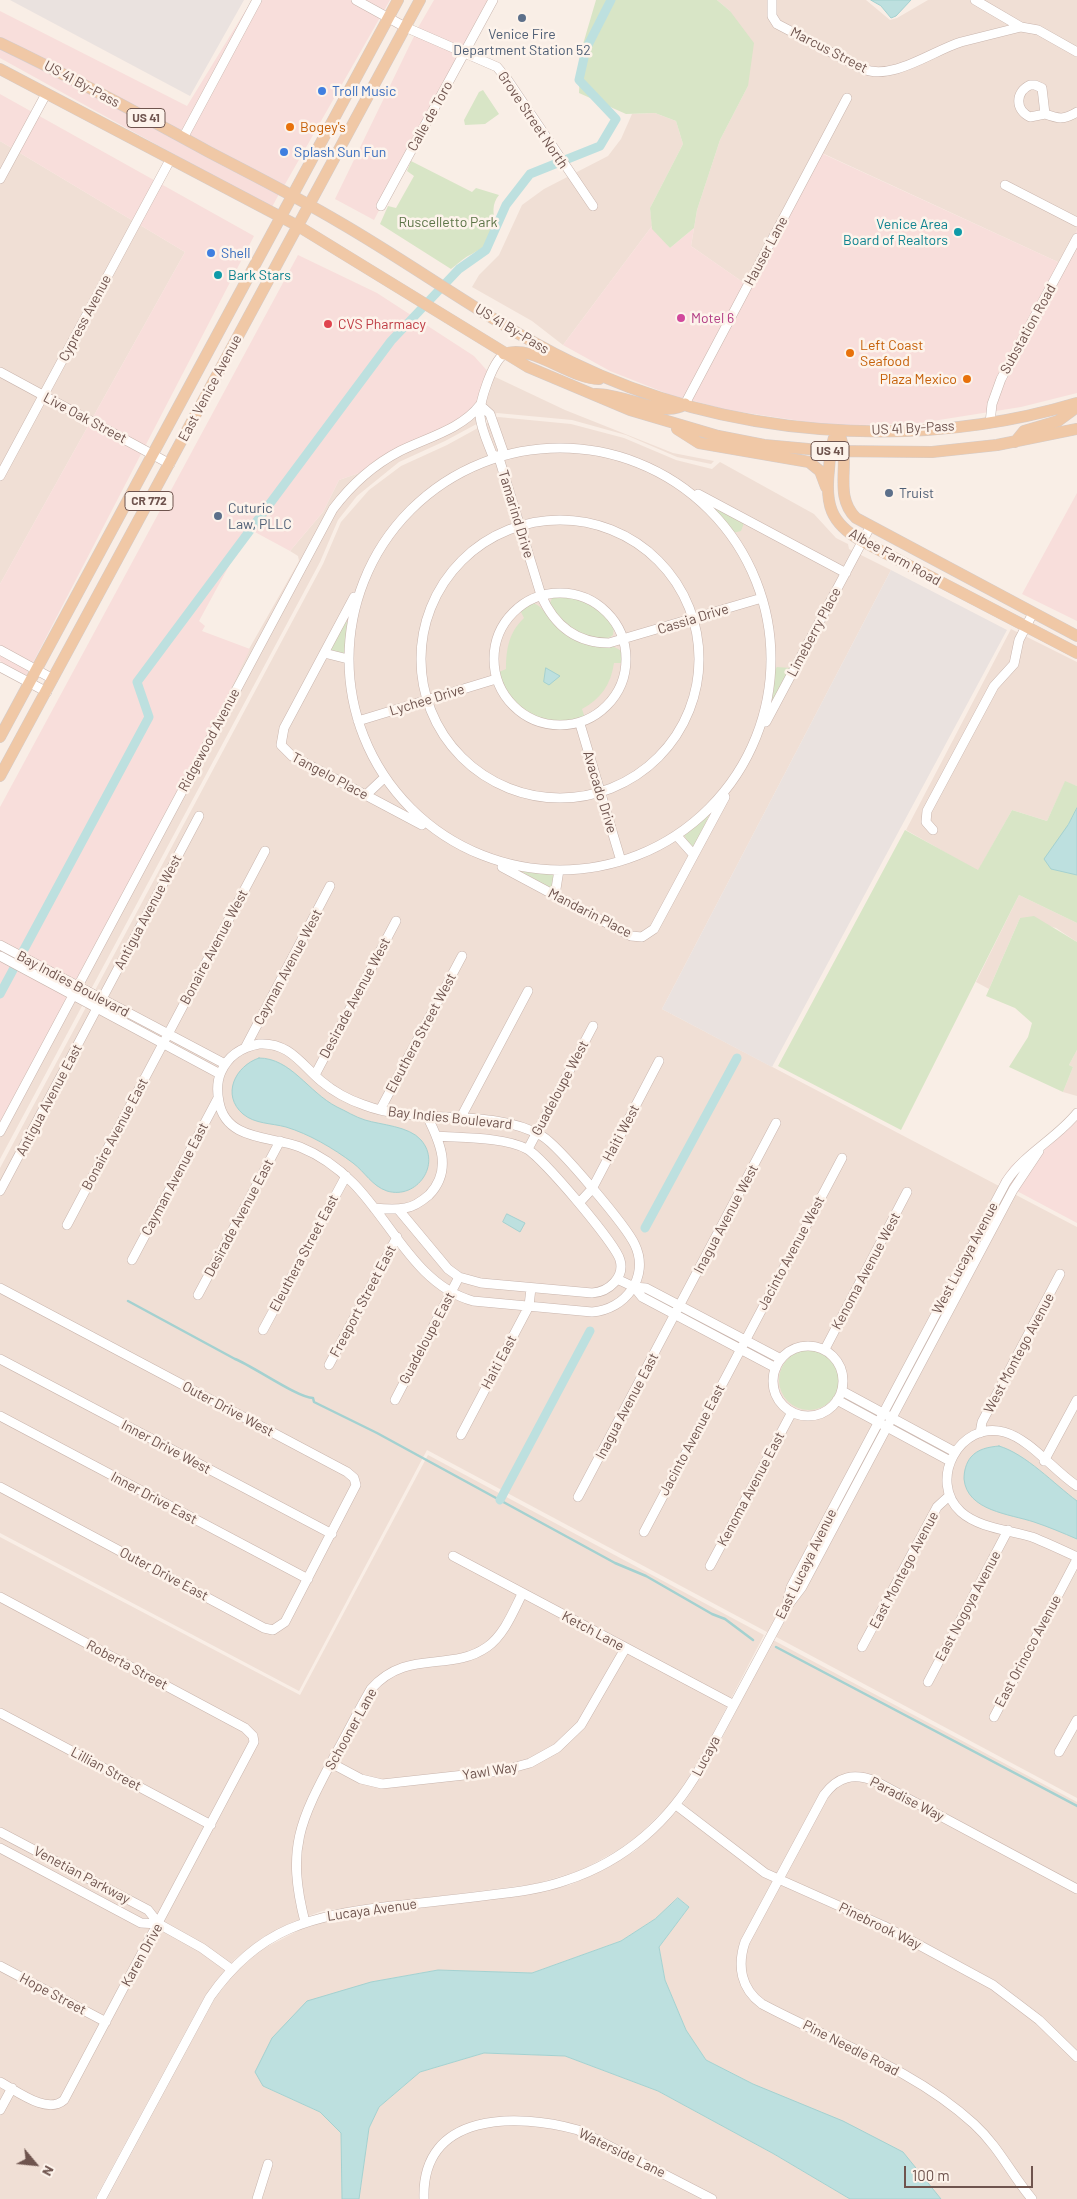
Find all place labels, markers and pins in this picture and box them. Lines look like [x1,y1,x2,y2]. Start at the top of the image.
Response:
marker: Venice Fire Department Station 52 [516,12,528,24]
place label: Venice Fire Department Station 52 [453,26,591,58]
place label: Troll Music [332,83,396,99]
marker: Troll Music [316,85,328,97]
place label: Bogey's [300,119,346,135]
marker: Bogey's [284,121,296,133]
place label: Splash Sun Fun [294,144,386,160]
marker: Splash Sun Fun [278,146,290,158]
place label: Venice Area Board of Realtors [843,216,948,248]
marker: Venice Area Board of Realtors [952,226,964,238]
place label: Shell [221,245,251,261]
marker: Shell [205,247,217,259]
place label: Bark Stars [228,267,291,283]
marker: Bark Stars [212,269,224,281]
place label: Motel 6 [691,310,734,326]
marker: Motel 6 [675,312,687,324]
place label: CVS Pharmacy [338,316,426,332]
marker: CVS Pharmacy [322,318,334,330]
place label: Left Coast Seafood [860,337,923,370]
marker: Left Coast Seafood [844,347,856,359]
place label: Plaza Mexico [880,371,957,387]
marker: Plaza Mexico [961,373,973,385]
place label: Truist [899,485,934,501]
marker: Truist [883,487,895,499]
place label: Cuturic Law, PLLC [228,500,292,532]
marker: Cuturic Law, PLLC [212,510,224,522]

